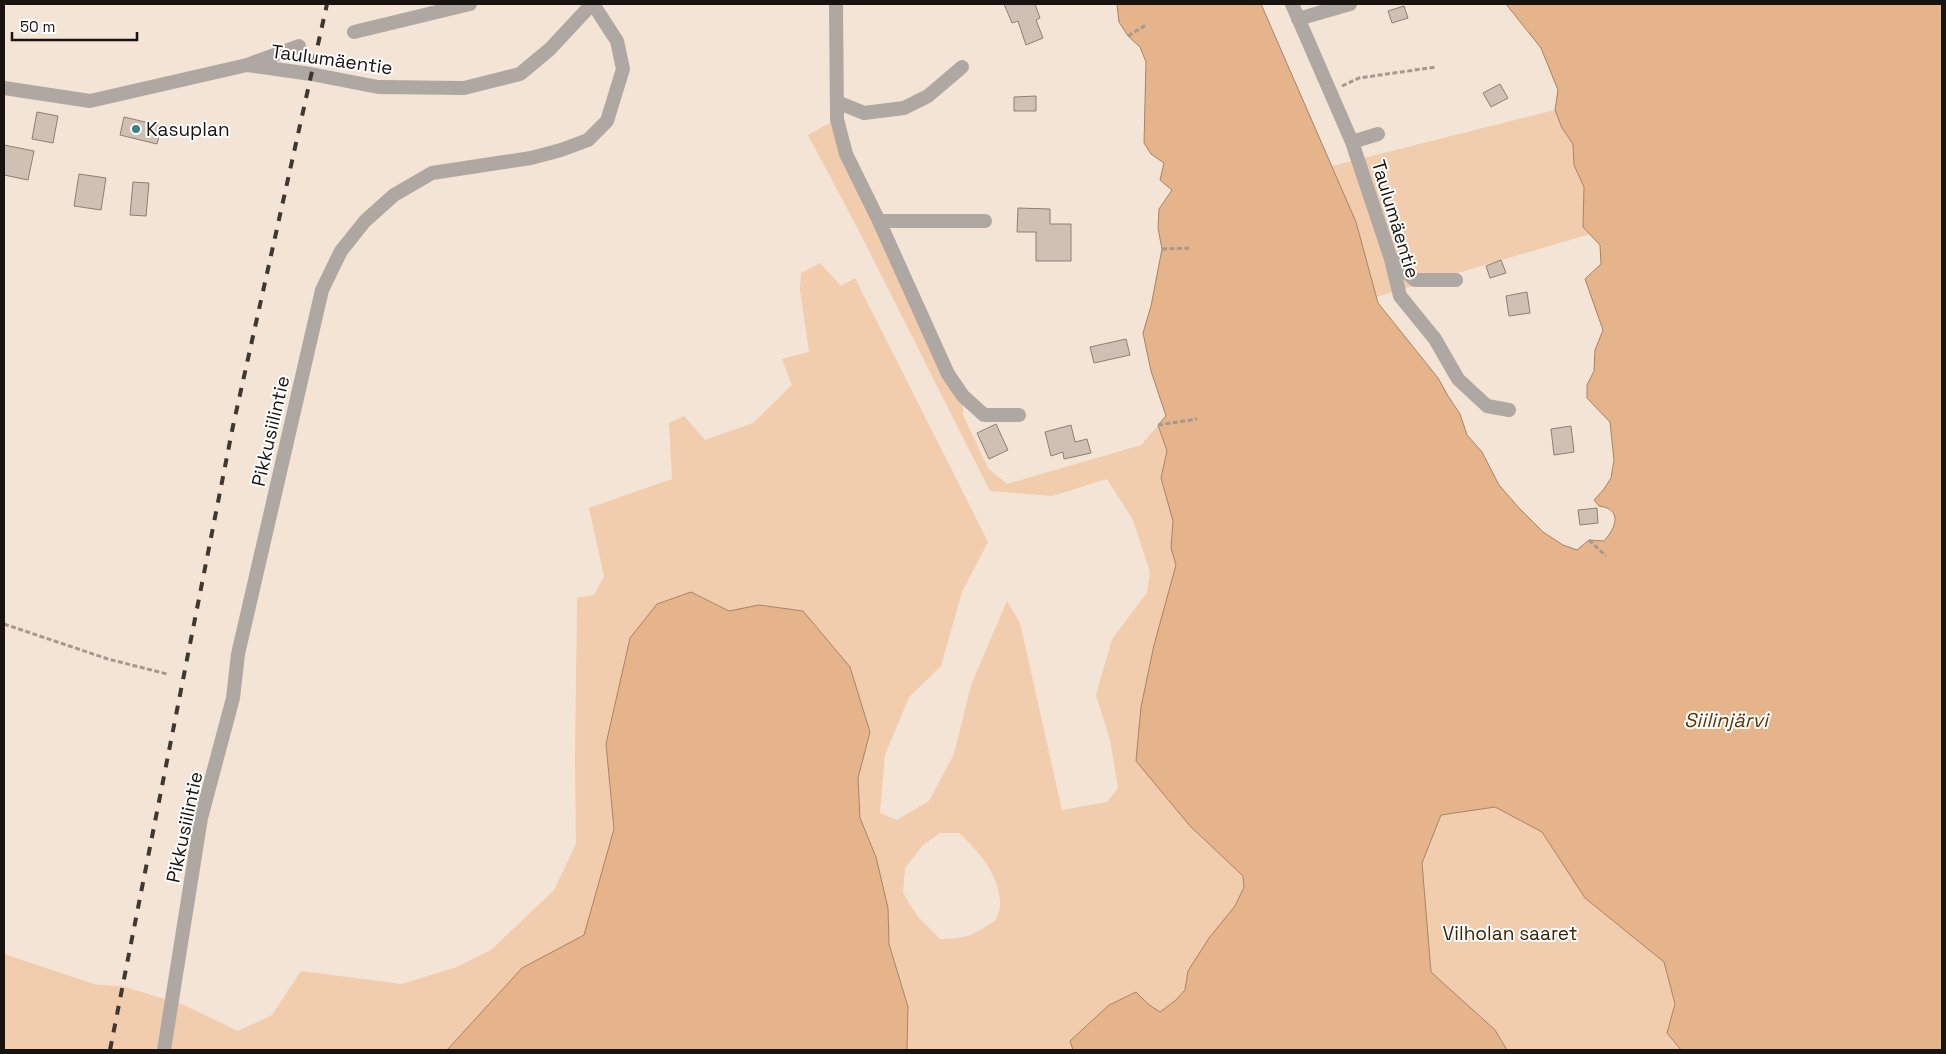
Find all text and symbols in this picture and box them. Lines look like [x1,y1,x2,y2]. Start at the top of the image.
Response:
scale bar [12,10,138,42]
text: 50 m [20,17,55,36]
street label: Taulumäentie [270,39,394,80]
place label: Kasuplan [146,117,230,142]
marker: Kasuplan [130,123,142,135]
street label: Taulumäentie [1366,157,1425,281]
street label: Pikkusiilintie [246,373,295,489]
water label: Siilinjärvi [1684,707,1770,733]
street label: Pikkusiilintie [161,769,208,885]
park label: Vilholan saaret [1443,921,1577,946]

